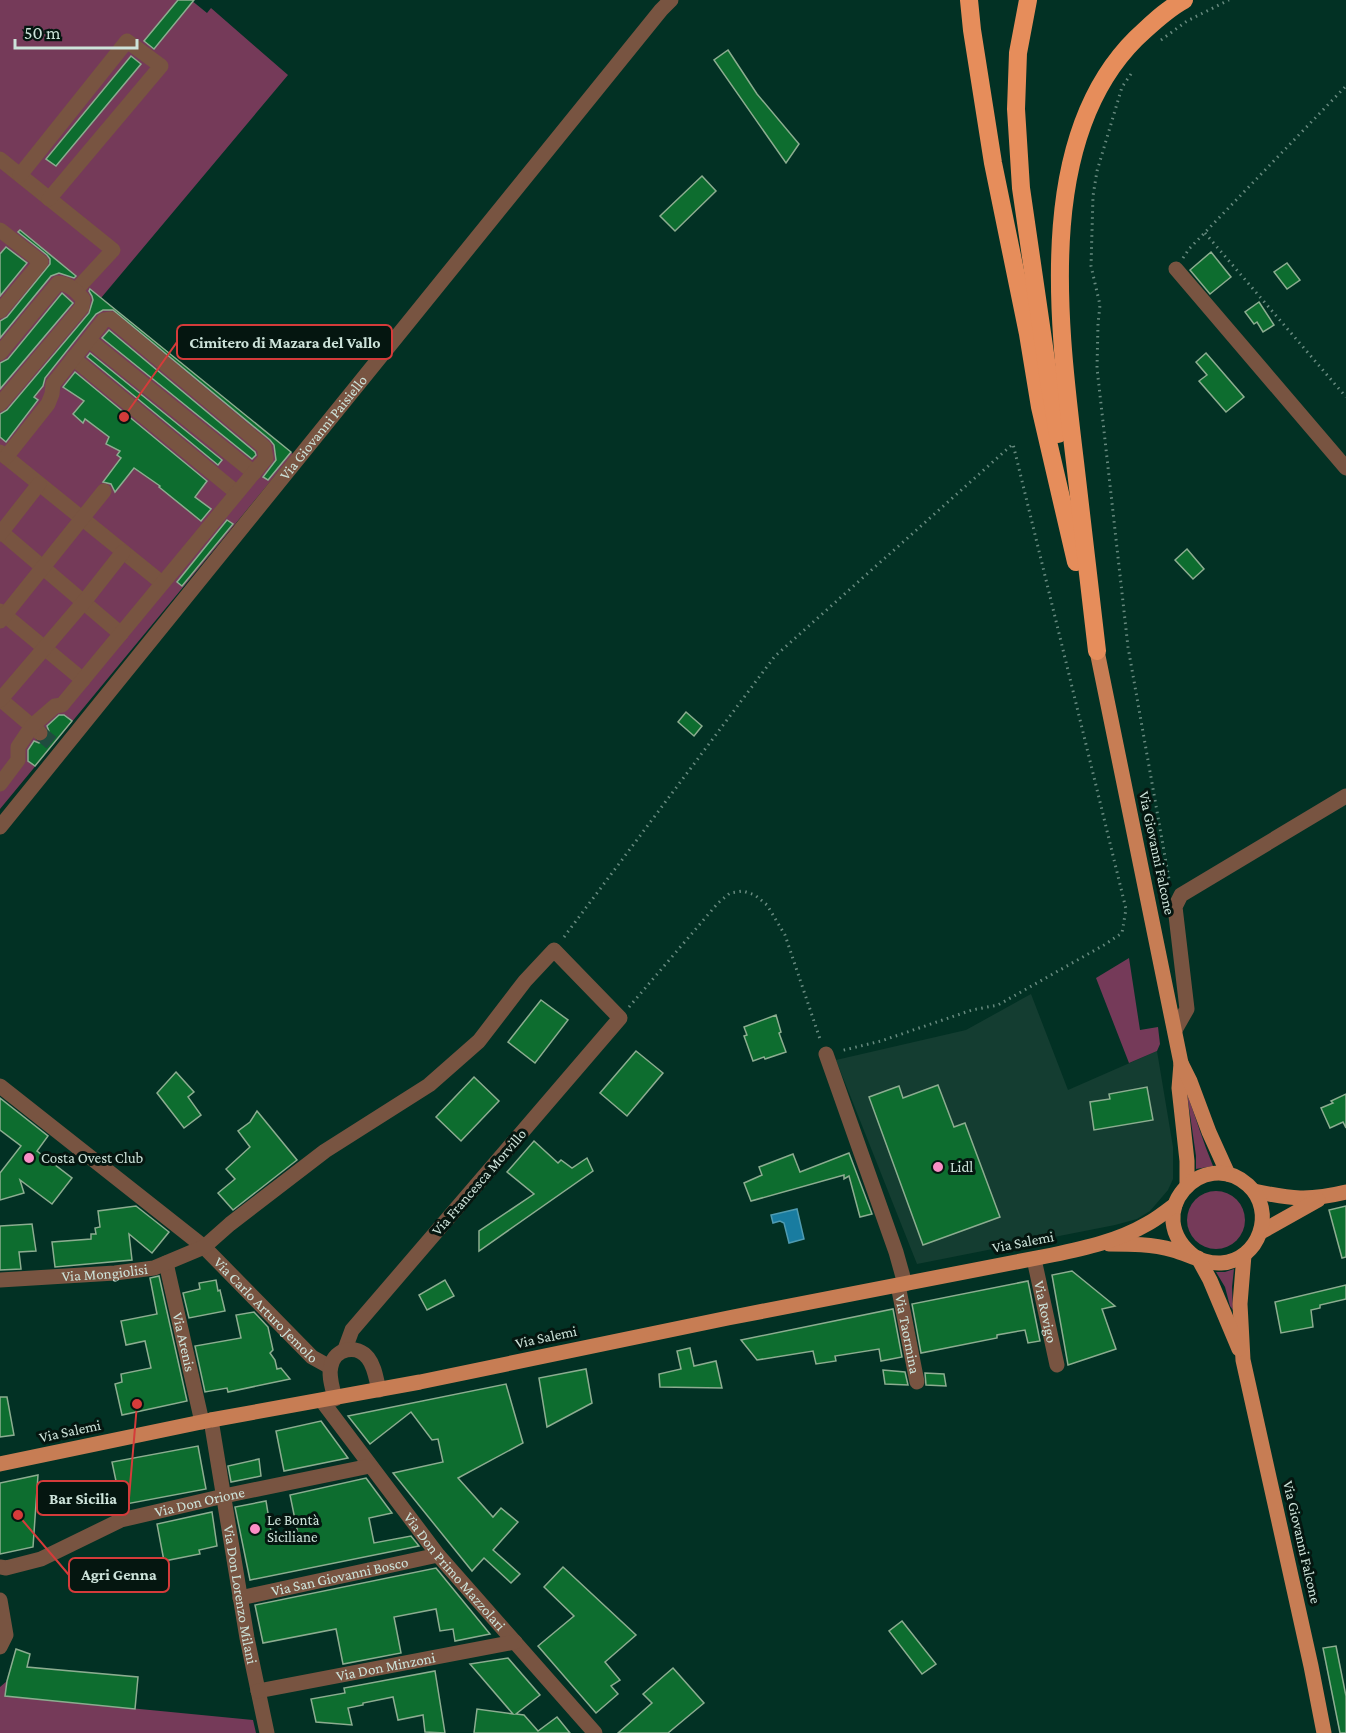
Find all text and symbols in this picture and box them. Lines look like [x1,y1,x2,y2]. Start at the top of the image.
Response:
scale bar [15,12,136,50]
text: 50 m [24,23,61,43]
callout: Cimitero di Mazara del Vallo [177,325,392,359]
text: Cimitero di Mazara del Vallo [189,334,381,351]
street label: Via Giovanni Paisiello [276,372,370,483]
street label: Via Giovanni Falcone [1136,790,1178,917]
street label: Via Francesca Morvillo [429,1126,529,1238]
place label: Costa Ovest Club [41,1150,144,1166]
marker: Costa Ovest Club [22,1151,36,1165]
place label: Lidl [950,1159,973,1175]
marker: Lidl [931,1160,945,1174]
street label: Via Salemi [991,1228,1055,1256]
street label: Via Carlo Arturo Jemolo [211,1254,320,1366]
street label: Via Mongiolisi [61,1261,149,1284]
street label: Via Rovigo [1031,1279,1060,1344]
street label: Via Taormina [892,1293,923,1375]
street label: Via Arenis [169,1311,198,1373]
street label: Via Salemi [514,1323,578,1351]
street label: Via Salemi [38,1417,102,1445]
street label: Via Giovanni Falcone [1280,1479,1324,1605]
callout: Bar Sicilia [37,1481,129,1515]
street label: Via Don Orione [153,1484,247,1520]
text: Bar Sicilia [49,1490,117,1507]
street label: Via Don Primo Mazzolari [401,1509,509,1634]
place label: Le Bontà Siciliane [267,1512,319,1545]
marker: Le Bontà Siciliane [248,1522,262,1536]
street label: Via Don Lorenzo Milani [220,1524,260,1666]
street label: Via San Giovanni Bosco [270,1554,410,1599]
callout: Agri Genna [69,1558,169,1592]
text: Agri Genna [80,1566,157,1583]
street label: Via Don Minzoni [335,1649,437,1684]

